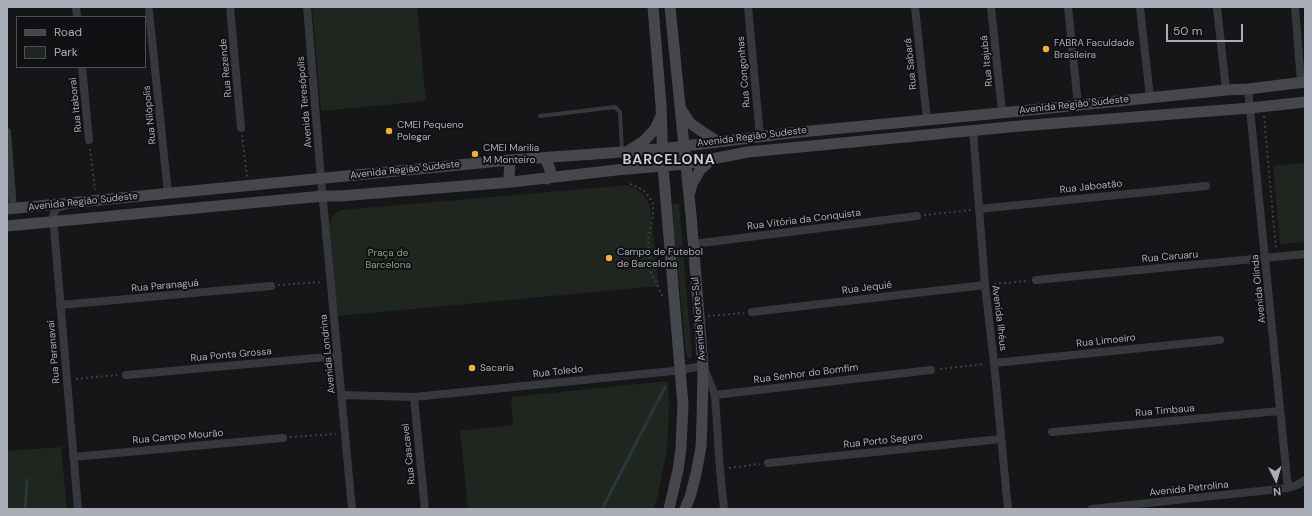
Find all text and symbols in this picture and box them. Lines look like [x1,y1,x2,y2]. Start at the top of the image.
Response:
legend [16,16,146,68]
scale bar [1168,16,1245,42]
text: 50 m [1173,23,1202,39]
text: Road [54,24,82,40]
street label: Rua Itajubá [978,35,996,87]
street label: Rua Congonhas [735,36,753,108]
place label: FABRA Faculdade Brasileira [1054,37,1134,60]
street label: Rua Rezende [217,38,235,98]
street label: Rua Sabará [902,38,920,90]
text: Park [54,44,78,60]
marker: FABRA Faculdade Brasileira [1041,44,1051,54]
street label: Avenida Teresópolis [295,56,315,148]
street label: Rua Itaboraí [67,77,85,133]
street label: Rua Nilópolis [141,85,159,145]
street label: Avenida Região Sudeste [1018,93,1130,117]
place label: CMEI Pequeno Polegar [397,119,464,142]
street label: Avenida Região Sudeste [696,124,808,150]
marker: CMEI Pequeno Polegar [384,126,394,136]
place label: CMEI Marilia M Monteiro [483,142,539,166]
marker: CMEI Marilia M Monteiro [470,149,480,159]
district label: BARCELONA [622,152,716,168]
street label: Avenida Região Sudeste [349,158,461,182]
street label: Rua Jaboatão [1059,178,1123,196]
street label: Avenida Região Sudeste [27,190,139,214]
street label: Rua Vitória da Conquista [746,207,862,233]
place label: Campo de Futebol de Barcelona [617,246,703,270]
park label: Praça de Barcelona [365,247,411,270]
street label: Rua Caruaru [1141,249,1199,265]
marker: Campo de Futebol de Barcelona [604,253,614,263]
street label: Avenida Olinda [1249,254,1269,324]
street label: Avenida Norte-Sul [689,276,709,362]
street label: Rua Paranaguá [131,277,199,295]
street label: Rua Jequié [841,279,893,297]
street label: Avenida Ilhéus [989,284,1009,352]
street label: Avenida Londrina [318,314,338,394]
street label: Rua Paranavaí [45,320,63,384]
street label: Rua Limoeiro [1076,332,1136,350]
street label: Rua Ponta Grossa [190,345,272,365]
place label: Sacaria [480,362,514,374]
street label: Rua Senhor do Bomfim [753,362,859,386]
marker: Sacaria [467,363,477,373]
street label: Rua Toledo [532,363,584,381]
street label: Rua Timbaua [1135,402,1195,420]
street label: Rua Cascavel [400,423,418,485]
street label: Rua Campo Mourão [132,427,224,447]
street label: Rua Porto Seguro [843,431,923,451]
north arrow [1256,460,1296,500]
street label: Avenida Petrolina [1149,479,1229,499]
text: N [1272,485,1282,499]

